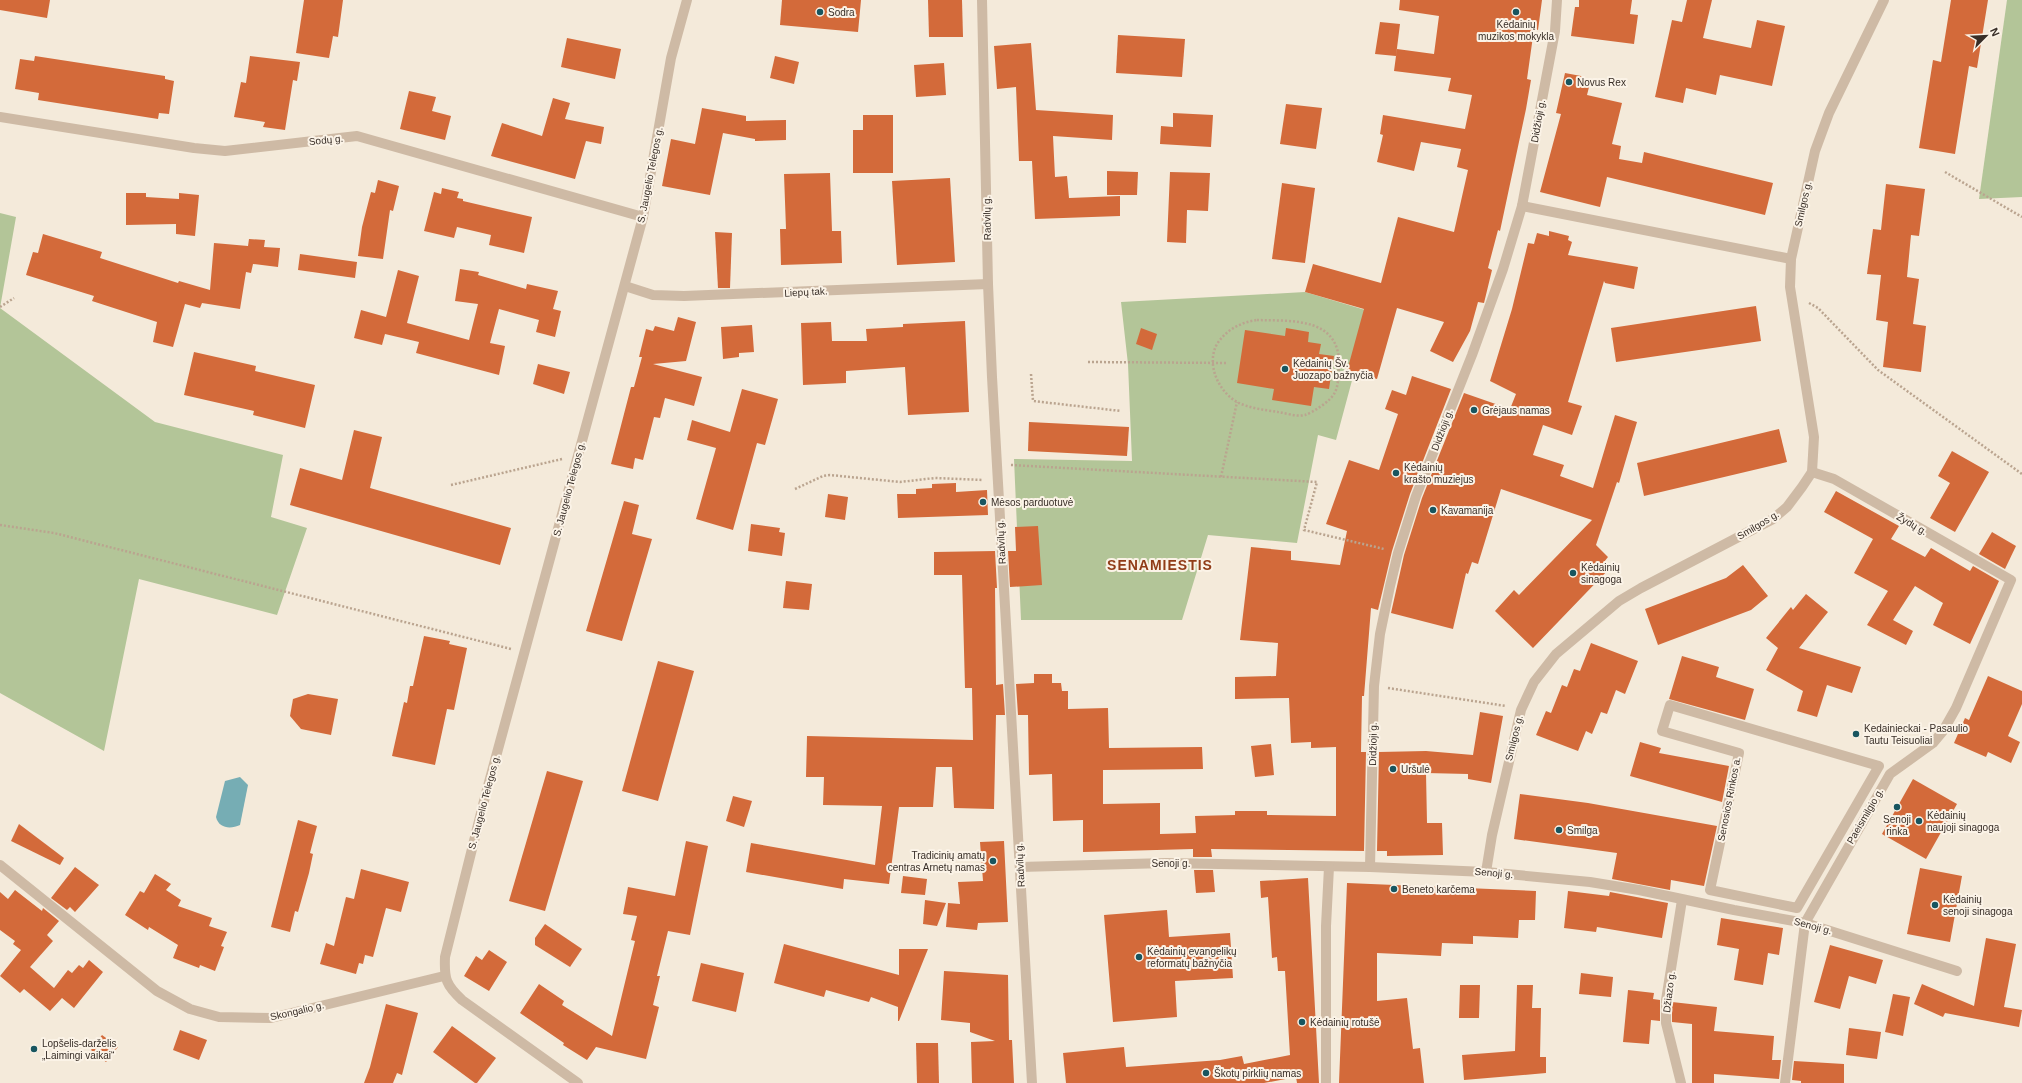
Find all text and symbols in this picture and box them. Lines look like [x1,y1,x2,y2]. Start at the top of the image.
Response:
marker: Sodra [815,7,825,17]
place label: Sodra [828,7,855,18]
marker: Kėdainių muzikos mokykla [1511,7,1521,17]
north arrow [1966,16,2006,56]
place label: Kėdainių muzikos mokykla [1478,19,1554,42]
text: N [1988,26,2002,38]
marker: Novus Rex [1564,77,1574,87]
place label: Novus Rex [1577,77,1626,88]
street label: Didžioji g. [1529,99,1547,143]
street label: S. Jaugelio Telegos g. [635,126,665,224]
street label: Sodų g. [308,133,344,147]
street label: Smilgos g. [1792,180,1814,228]
street label: Radvilų g. [981,196,993,240]
street label: Liepų tak. [784,285,828,299]
place label: Kėdainių Šv. Juozapo bažnyčia [1293,357,1373,381]
marker: Kėdainių Šv. Juozapo bažnyčia [1280,364,1290,374]
marker: Grėjaus namas [1469,405,1479,415]
place label: Grėjaus namas [1482,405,1550,416]
street label: Didžioji g. [1429,408,1455,452]
street label: S. Jaugelio Telegos g. [551,440,587,538]
place label: Kėdainių krašto muziejus [1404,462,1473,485]
marker: Kėdainių krašto muziejus [1391,468,1401,478]
marker: Mėsos parduotuvė [978,497,988,507]
place label: Mėsos parduotuvė [991,497,1074,508]
marker: Kavamanija [1428,505,1438,515]
place label: Kavamanija [1441,505,1494,516]
street label: Smilgos g. [1735,508,1781,542]
street label: Žydų g. [1895,510,1930,537]
street label: Radvilų g. [994,520,1008,564]
district label: SENAMIESTIS [1107,557,1213,573]
place label: Kėdainių sinagoga [1581,562,1622,585]
marker: Kėdainių sinagoga [1568,568,1578,578]
street label: Smilgos g. [1503,714,1525,762]
street label: Didžioji g. [1367,722,1379,766]
place label: Kedainieckai - Pasaulio Tautu Teisuoliai [1864,723,1968,746]
marker: Kedainieckai - Pasaulio Tautu Teisuoliai [1851,729,1861,739]
street label: S. Jaugelio Telegos g. [466,753,502,851]
street label: Senosios Rinkos a. [1715,756,1743,842]
marker: Uršulė [1388,764,1398,774]
place label: Uršulė [1401,764,1430,775]
street label: Paeismilgio g. [1845,786,1885,846]
marker: Senoji rinka [1892,802,1902,812]
place label: Kėdainių naujoji sinagoga [1927,810,2000,833]
place label: Senoji rinka [1883,814,1911,837]
marker: Kėdainių naujoji sinagoga [1914,816,1924,826]
marker: Smilga [1554,825,1564,835]
place label: Smilga [1567,825,1598,836]
street label: Radvilų g. [1013,843,1027,887]
place label: Tradicinių amatų centras Arnetų namas [888,850,985,873]
marker: Tradicinių amatų centras Arnetų namas [988,856,998,866]
street label: Senoji g. [1152,858,1190,869]
street label: Senoji g. [1474,866,1514,880]
marker: Beneto karčema [1389,884,1399,894]
place label: Beneto karčema [1402,884,1475,895]
place label: Kėdainių senoji sinagoga [1943,894,2013,917]
marker: Kėdainių senoji sinagoga [1930,900,1940,910]
street label: Senoji g. [1793,916,1833,936]
place label: Kėdainių evangelikų reformatų bažnyčia [1147,946,1237,969]
marker: Kėdainių evangelikų reformatų bažnyčia [1134,952,1144,962]
street label: Džiazo g. [1661,971,1677,1013]
street label: Skongalio g. [269,999,325,1023]
marker: Kėdainių rotušė [1297,1017,1307,1027]
place label: Kėdainių rotušė [1310,1017,1380,1028]
place label: Lopšelis-darželis „Laimingi vaikai“ [42,1038,116,1061]
marker: Lopšelis-darželis „Laimingi vaikai“ [29,1044,39,1054]
place label: Škotų pirklių namas [1214,1067,1301,1079]
marker: Škotų pirklių namas [1201,1068,1211,1078]

